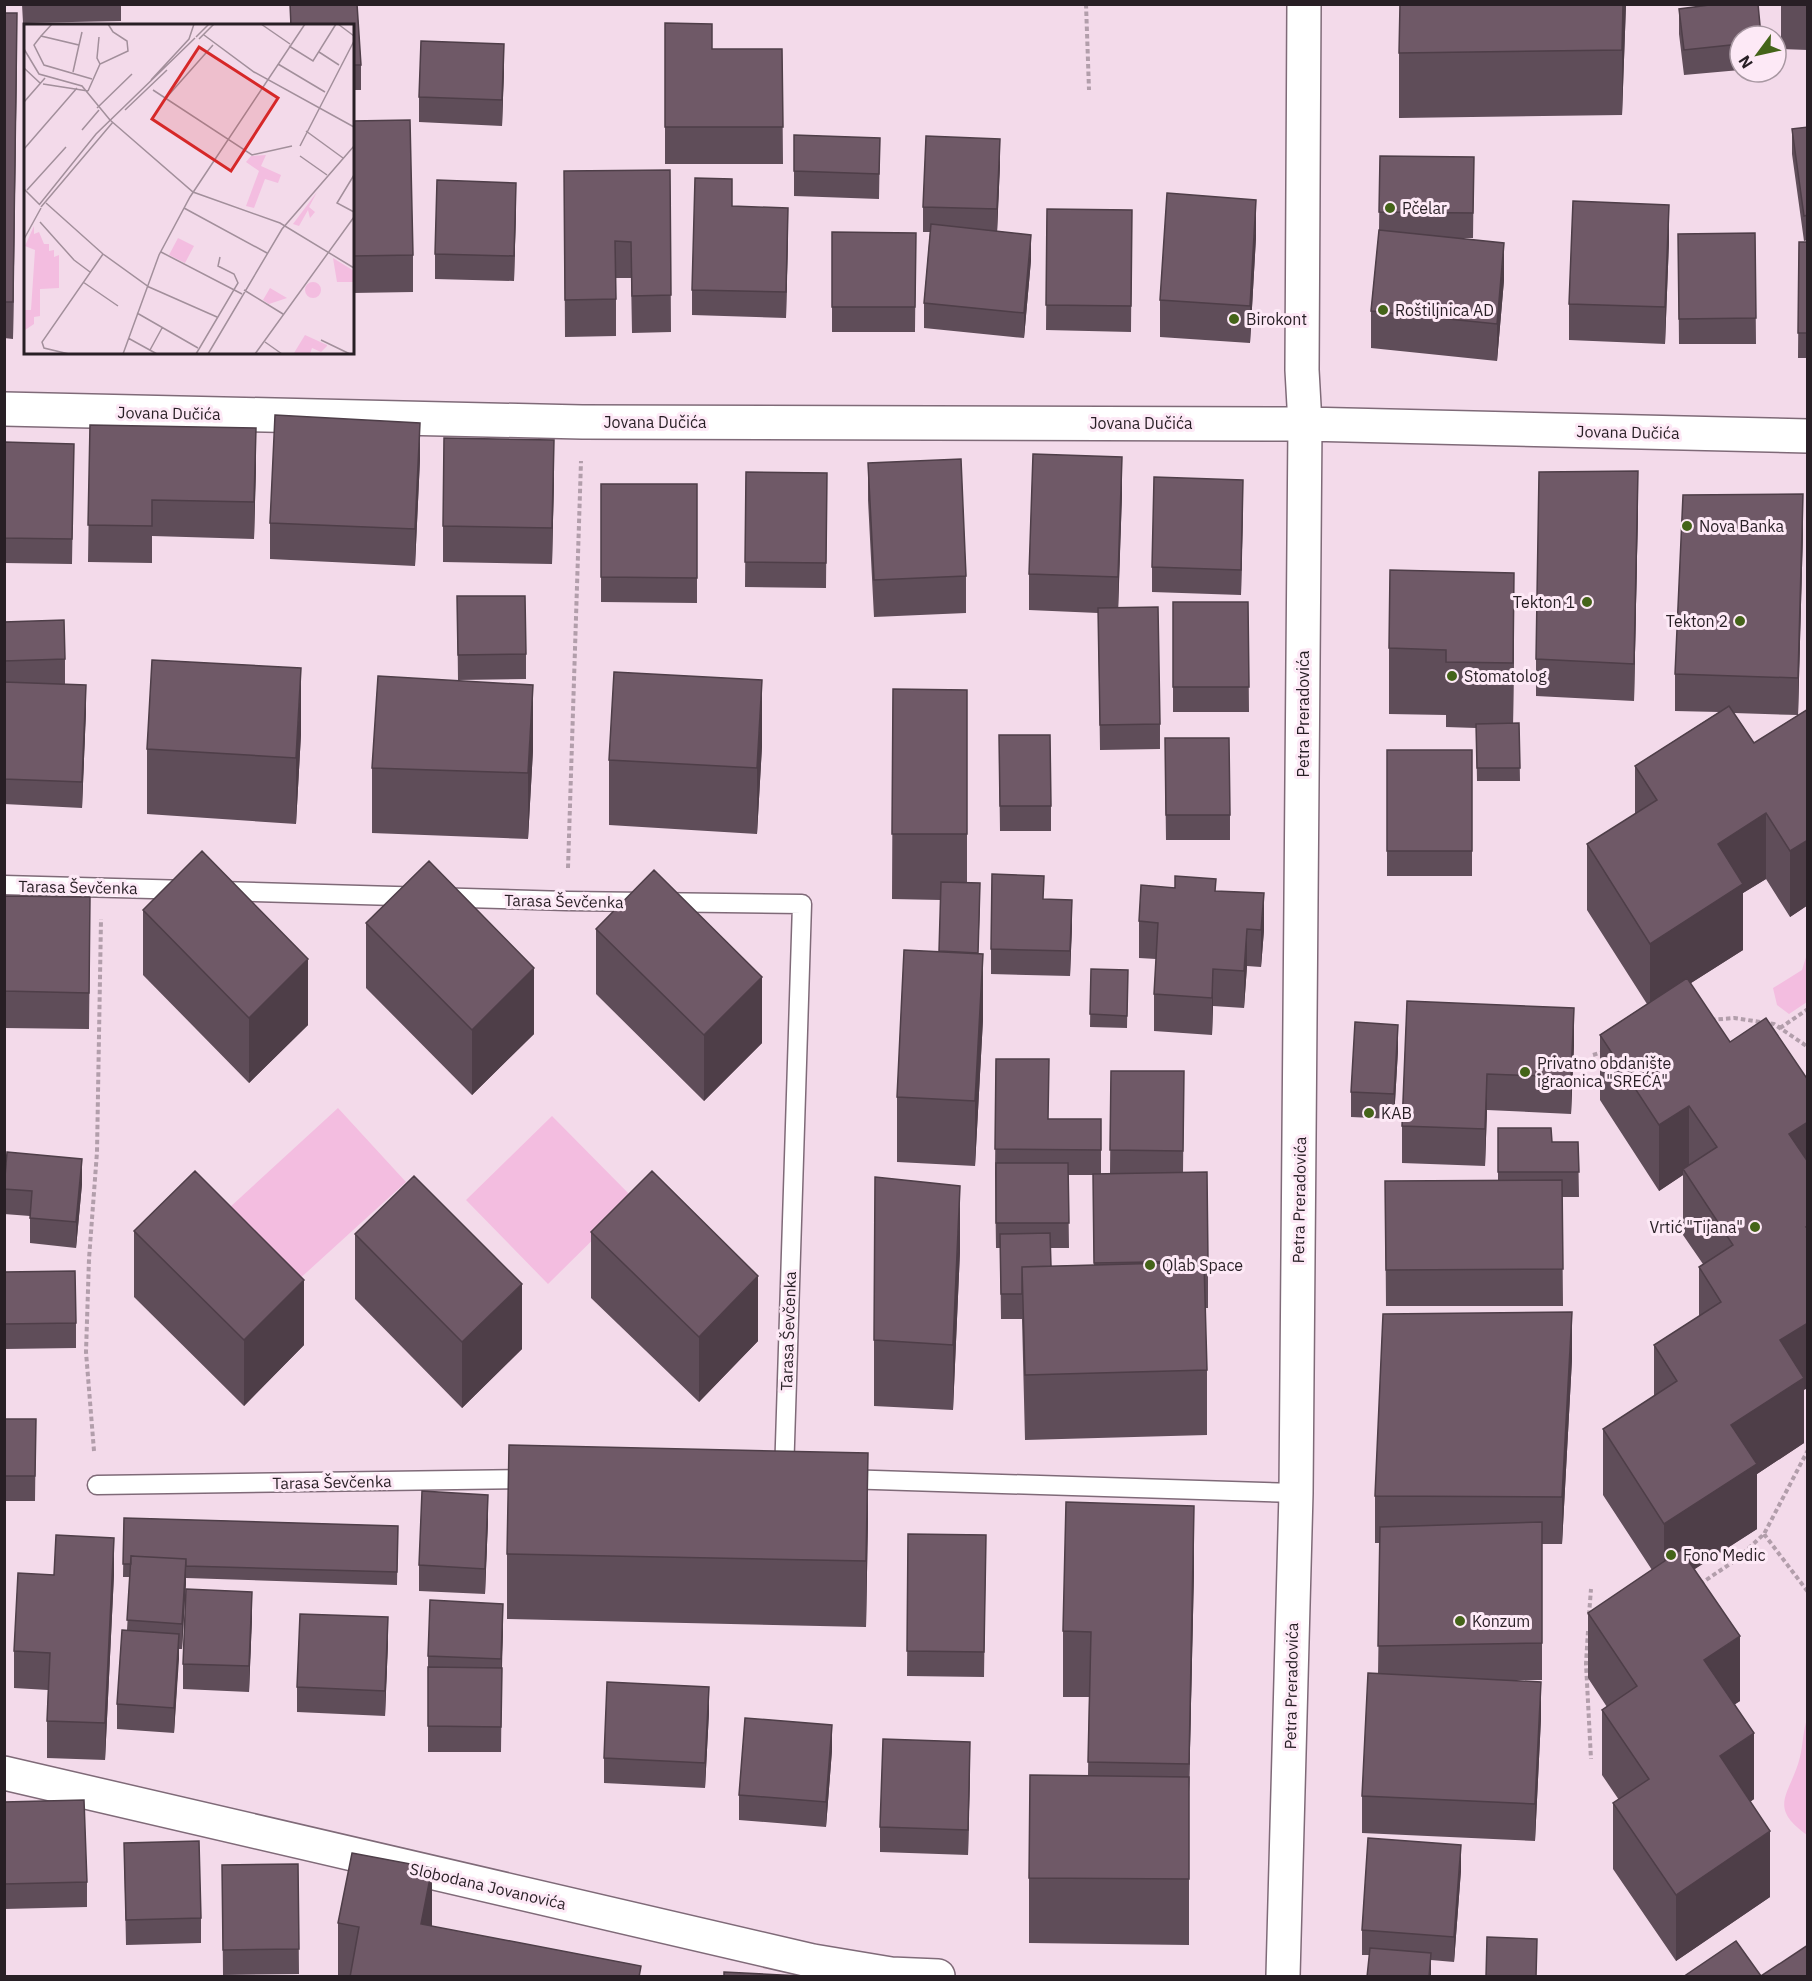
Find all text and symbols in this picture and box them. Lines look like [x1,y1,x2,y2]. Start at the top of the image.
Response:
inset map [24,24,354,354]
north arrow [1728,24,1788,84]
text: N [1734,52,1757,72]
place label: Pčelar [1402,198,1447,218]
marker: Pčelar [1383,201,1397,215]
place label: Roštiljnica AD [1395,300,1494,320]
marker: Roštiljnica AD [1376,303,1390,317]
place label: Birokont [1246,309,1307,329]
marker: Birokont [1227,312,1241,326]
street label: Jovana Dučića [117,402,221,424]
street label: Jovana Dučića [603,412,707,432]
street label: Jovana Dučića [1089,413,1193,433]
street label: Jovana Dučića [1576,421,1680,443]
place label: Nova Banka [1699,516,1785,536]
marker: Nova Banka [1680,519,1694,533]
place label: Tekton 1 [1513,592,1575,612]
marker: Tekton 1 [1580,595,1594,609]
place label: Tekton 2 [1666,611,1728,631]
marker: Tekton 2 [1733,614,1747,628]
street label: Petra Preradovića [1293,650,1313,777]
place label: Stomatolog [1464,666,1547,686]
marker: Stomatolog [1445,669,1459,683]
street label: Tarasa Ševčenka [18,875,138,898]
street label: Tarasa Ševčenka [504,889,624,912]
place label: Privatno obdanište igraonica "SREĆA" [1537,1053,1672,1091]
marker: Privatno obdanište igraonica "SREĆA" [1518,1065,1532,1079]
place label: KAB [1381,1103,1412,1123]
marker: KAB [1362,1106,1376,1120]
street label: Petra Preradovića [1288,1136,1310,1264]
place label: Vrtić "Tijana" [1649,1217,1743,1237]
marker: Vrtić "Tijana" [1748,1220,1762,1234]
place label: Qlab Space [1162,1255,1243,1275]
marker: Qlab Space [1143,1258,1157,1272]
street label: Tarasa Ševčenka [775,1270,800,1391]
street label: Tarasa Ševčenka [272,1470,392,1493]
place label: Fono Medic [1683,1545,1765,1565]
marker: Fono Medic [1664,1548,1678,1562]
place label: Konzum [1472,1611,1530,1631]
marker: Konzum [1453,1614,1467,1628]
street label: Petra Preradovića [1280,1622,1302,1750]
street label: Slobodana Jovanovića [408,1858,569,1914]

